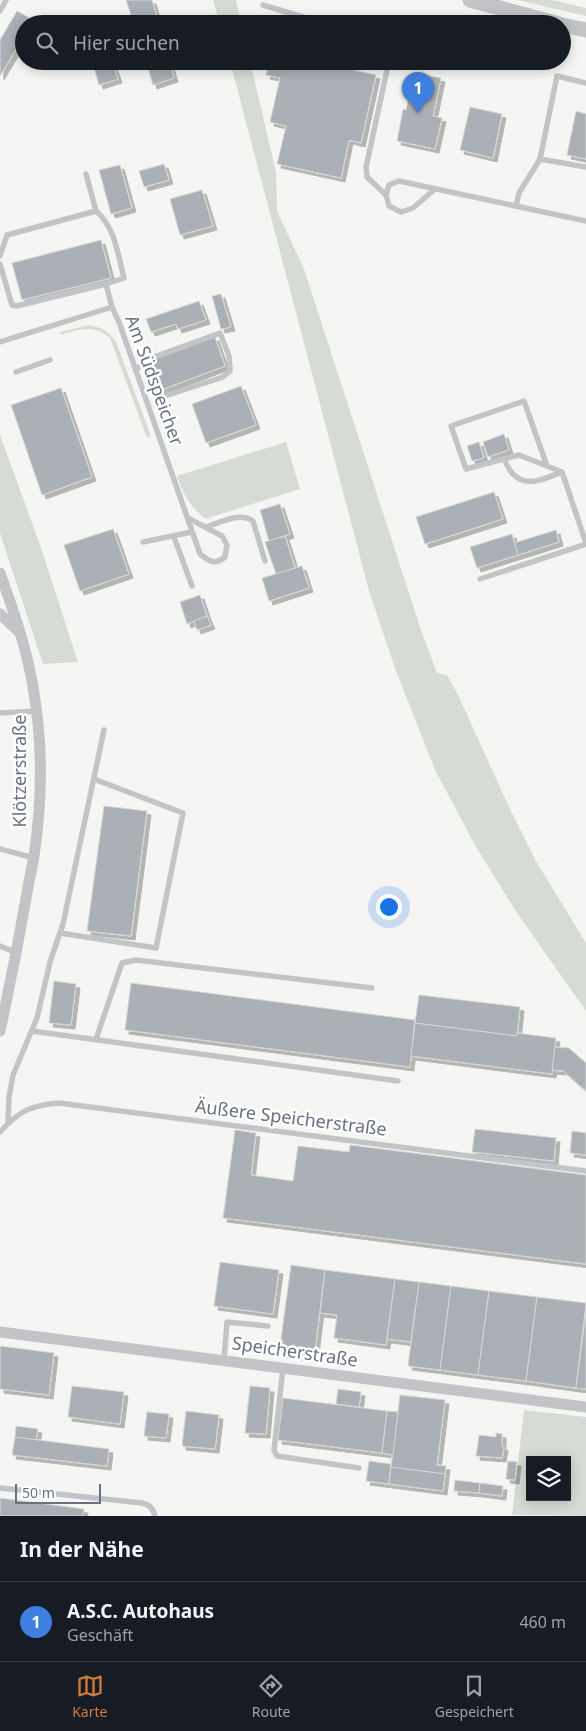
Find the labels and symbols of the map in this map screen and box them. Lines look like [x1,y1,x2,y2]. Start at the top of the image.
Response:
pin: 1 [402,72,434,113]
street label: Am Südspeicher [120,312,190,449]
street label: Klötzerstraße [7,714,31,828]
your location [376,894,402,920]
street label: Äußere Speicherstraße [194,1093,388,1141]
street label: Speicherstraße [230,1330,360,1372]
scale bar [15,1481,101,1504]

